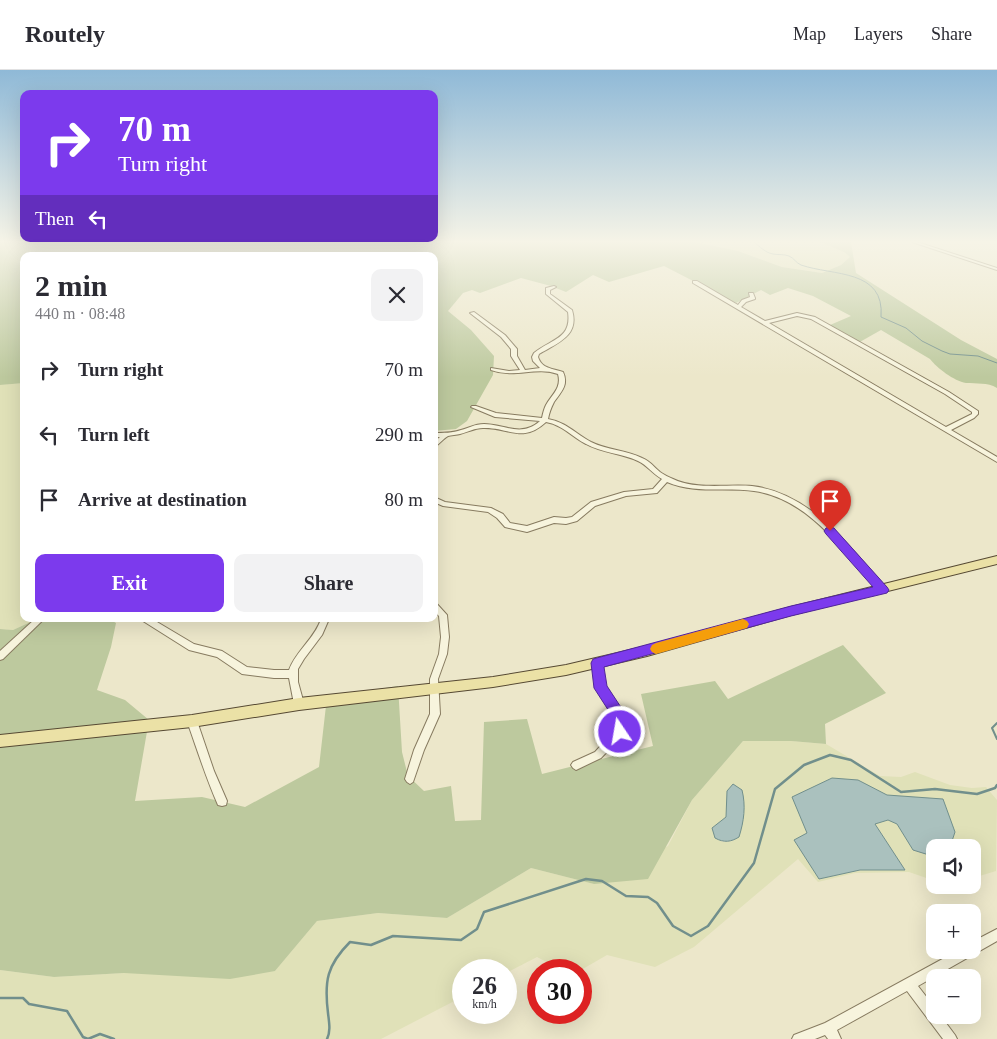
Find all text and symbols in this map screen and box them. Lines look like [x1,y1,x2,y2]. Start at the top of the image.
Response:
text: Routely [25,21,105,47]
text: Map [793,24,826,44]
text: Layers [854,24,903,44]
text: Share [931,24,972,44]
icon: right [35,110,100,175]
text: 70 m [118,110,191,149]
text: Turn right [118,151,207,176]
icon: left [84,205,112,233]
text: Then [35,208,74,229]
text: 2 min [35,269,108,302]
button: close [371,269,423,321]
text: 440 m · 08:48 [35,305,125,322]
icon: right [35,356,63,384]
text: Turn right [78,359,163,380]
text: 70 m [384,359,423,380]
icon: left [35,421,63,449]
text: Turn left [78,424,150,445]
text: 290 m [375,424,423,445]
pin [809,480,851,531]
icon: arrive [35,486,63,514]
icon: arrive [816,487,844,515]
text: Arrive at destination [78,489,247,510]
text: 80 m [384,489,423,510]
button: Exit [35,554,224,612]
button: Share [234,554,423,612]
position arrow [593,705,645,757]
map controls [926,839,981,1024]
button: sound [926,839,981,894]
button: + [926,904,981,959]
speed limit sign: 30 [527,959,592,1024]
button: − [926,969,981,1024]
text: 26 [472,972,497,999]
text: km/h [472,997,497,1011]

